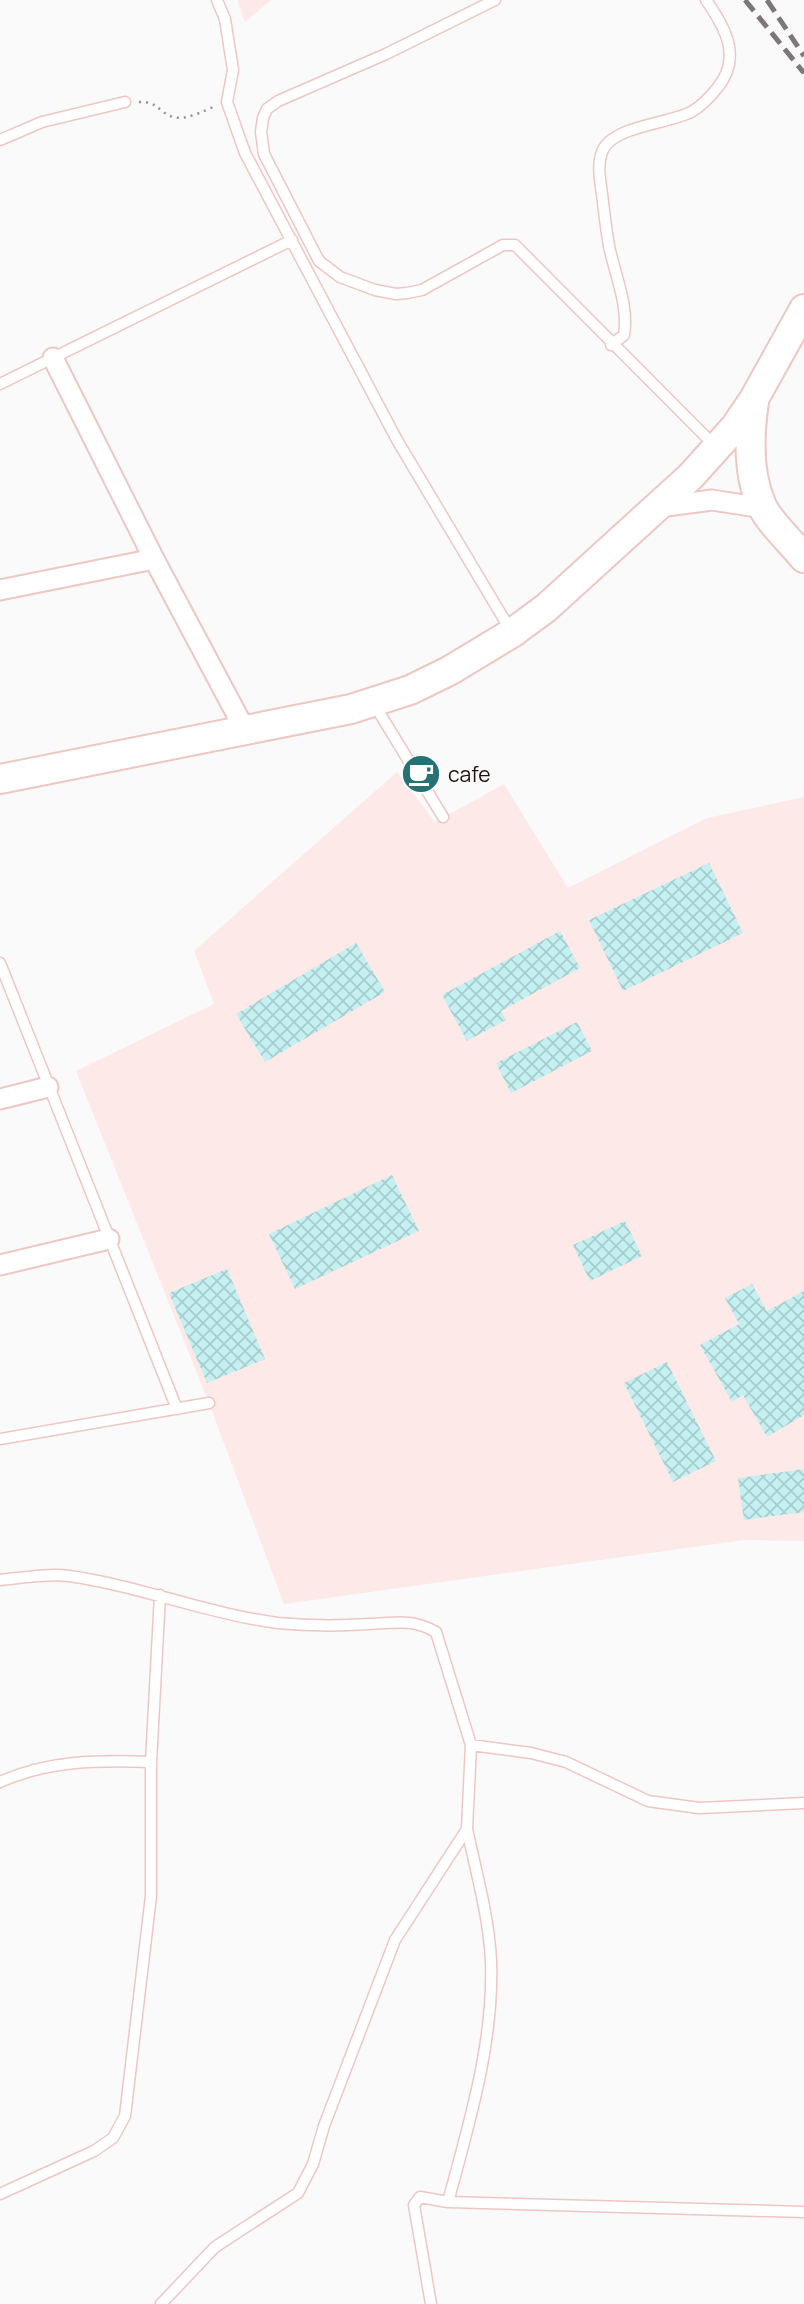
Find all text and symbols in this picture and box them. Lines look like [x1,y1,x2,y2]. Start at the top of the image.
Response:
cafe icon: cafe [400,753,442,795]
place label: cafe [448,760,491,788]

